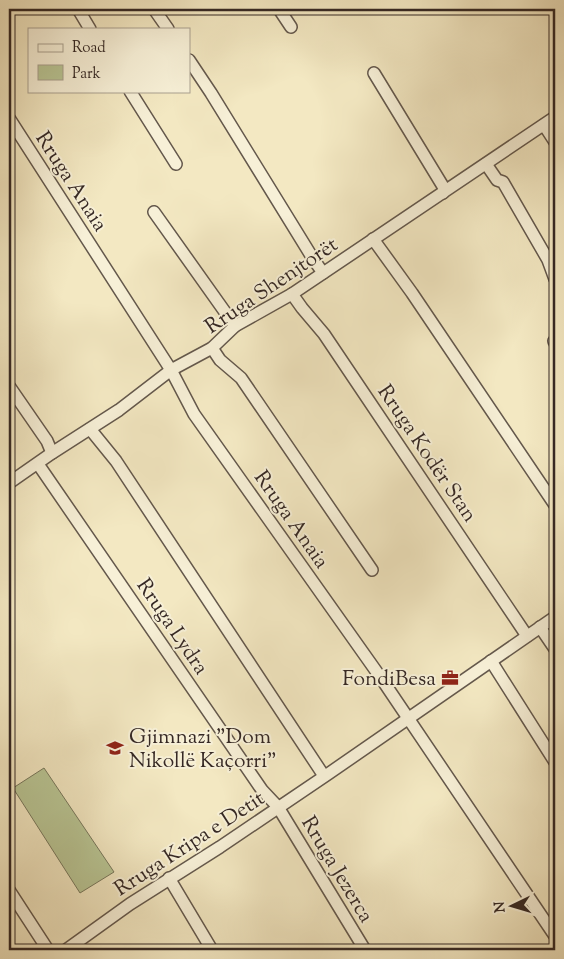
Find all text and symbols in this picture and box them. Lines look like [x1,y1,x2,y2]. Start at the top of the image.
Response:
legend [28,28,190,92]
text: Road [72,38,106,59]
text: Park [72,64,101,85]
street label: Rruga Anaia [27,126,114,238]
street label: Rruga Shenjtorët [200,231,345,342]
street label: Rruga Kodër Stan [369,379,484,529]
street label: Rruga Anaia [245,465,335,576]
street label: Rruga Lydra [128,573,215,682]
place label: FondiBesa [342,665,436,695]
office icon: FondiBesa [440,668,460,688]
place label: Gjimnazi "Dom Nikollë Kaçorri" [129,723,277,777]
school or university icon: Gjimnazi "Dom Nikollë Kaçorri" [105,738,125,758]
street label: Rruga Kripa e Detit [109,785,271,905]
street label: Rruga Jezerca [293,811,380,929]
north arrow [486,882,536,932]
text: N [491,901,511,913]

